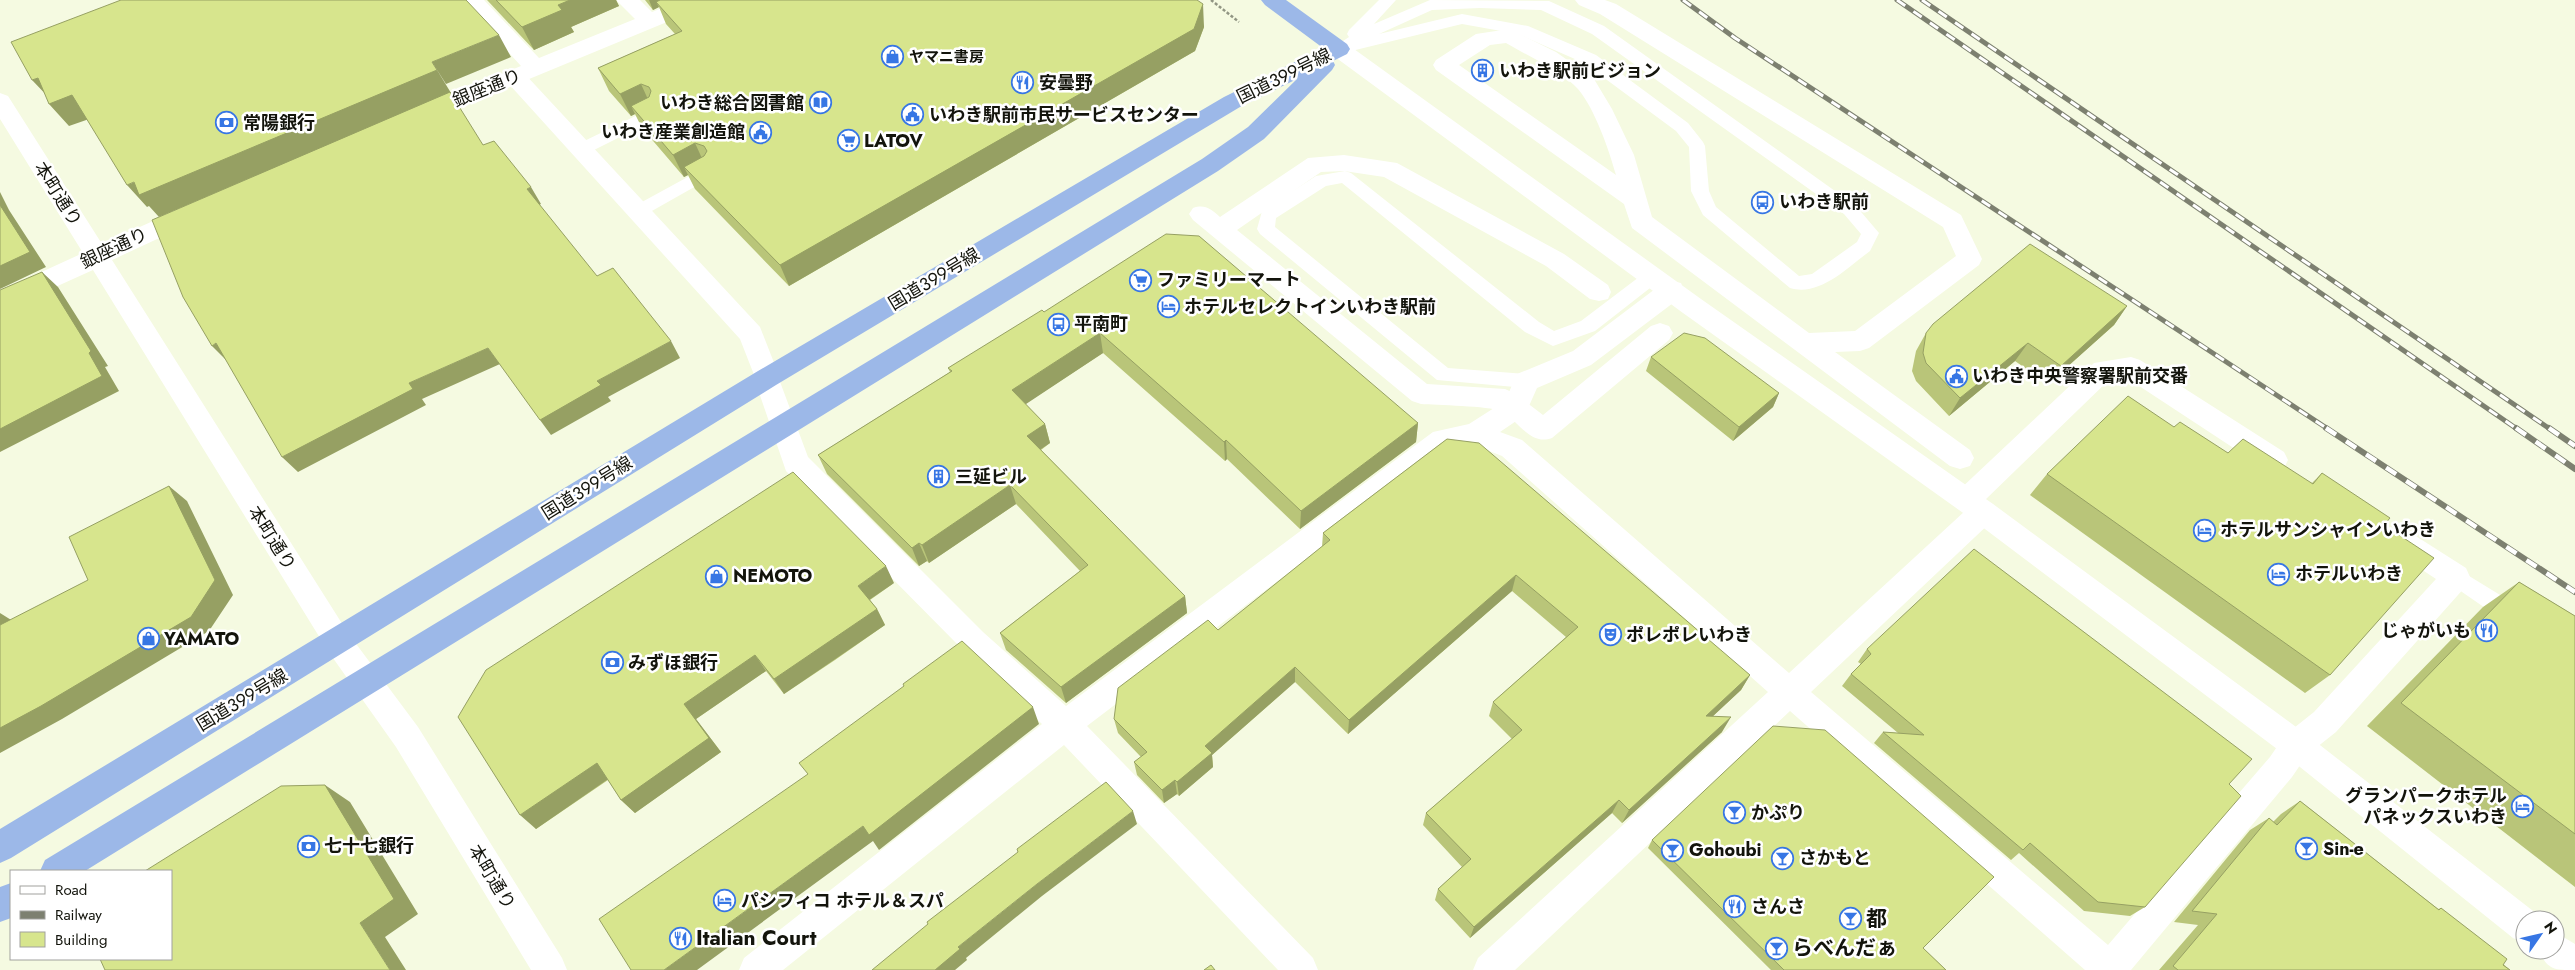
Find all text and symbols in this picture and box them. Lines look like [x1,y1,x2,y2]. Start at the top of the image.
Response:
street label: 国道399号線 [1232,42,1336,110]
shop icon: ヤマニ書房 [881,45,905,69]
place label: ヤマニ書房 [909,46,984,68]
place label: いわき駅前ビジョン [1499,58,1661,84]
building icon: いわき駅前ビジョン [1471,59,1495,83]
street label: 銀座通り [449,62,525,114]
place label: 安曇野 [1039,70,1093,96]
restaurant icon: 安曇野 [1011,71,1035,95]
place label: いわき総合図書館 [660,90,804,116]
library icon: いわき総合図書館 [808,91,832,115]
place label: いわき駅前市民サービスセンター [929,102,1199,128]
public building icon: いわき駅前市民サービスセンター [901,103,925,127]
place label: 常陽銀行 [243,110,315,136]
bank icon: 常陽銀行 [215,111,239,135]
place label: いわき産業創造館 [601,119,745,145]
public building icon: いわき産業創造館 [749,120,773,144]
place label: LATOV [864,128,923,154]
supermarket icon: LATOV [836,129,860,153]
street label: 本町通り [28,157,88,231]
place label: いわき駅前 [1779,189,1869,215]
bus stop icon: いわき駅前 [1751,190,1775,214]
street label: 銀座通り [76,221,152,275]
street label: 国道399号線 [883,241,985,317]
place label: ファミリーマート [1157,267,1301,293]
supermarket icon: ファミリーマート [1129,268,1153,292]
place label: ホテルセレクトインいわき駅前 [1184,294,1436,320]
hotel icon: ホテルセレクトインいわき駅前 [1156,295,1180,319]
place label: 平南町 [1074,311,1128,337]
bus stop icon: 平南町 [1046,312,1070,336]
place label: いわき中央警察署駅前交番 [1972,363,2188,389]
public building icon: いわき中央警察署駅前交番 [1944,364,1968,388]
street label: 国道399号線 [537,450,637,526]
place label: 三延ビル [955,464,1027,490]
building icon: 三延ビル [927,465,951,489]
street label: 本町通り [242,501,302,575]
place label: ホテルサンシャインいわき [2220,517,2436,543]
hotel icon: ホテルサンシャインいわき [2192,518,2216,542]
place label: ホテルいわき [2295,561,2403,587]
hotel icon: ホテルいわき [2267,562,2291,586]
place label: NEMOTO [733,563,813,589]
shop icon: NEMOTO [705,564,729,588]
place label: じゃがいも [2381,618,2471,644]
restaurant icon: じゃがいも [2475,619,2499,643]
place label: ポレポレいわき [1626,622,1752,648]
theatre icon: ポレポレいわき [1598,623,1622,647]
place label: YAMATO [163,626,240,652]
shop icon: YAMATO [136,627,160,651]
place label: みずほ銀行 [628,650,718,676]
bank icon: みずほ銀行 [600,651,624,675]
street label: 国道399号線 [191,662,293,738]
place label: グランパークホテル パネックスいわき [2345,783,2507,830]
hotel icon: グランパークホテル パネックスいわき [2511,794,2535,818]
place label: かぷり [1751,800,1805,826]
bar icon: かぷり [1723,801,1747,825]
place label: 七十七銀行 [324,833,414,859]
bank icon: 七十七銀行 [296,834,320,858]
place label: Sin-e [2323,836,2364,862]
place label: Gohoubi [1689,837,1762,863]
bar icon: Sin-e [2295,837,2319,861]
bar icon: Gohoubi [1661,838,1685,862]
street label: 本町通り [462,839,522,915]
place label: さかもと [1799,845,1871,871]
bar icon: さかもと [1771,846,1795,870]
legend [10,870,172,960]
text: Road [55,879,87,901]
place label: パシフィコ ホテル＆スパ [741,888,944,914]
hotel icon: パシフィコ ホテル＆スパ [713,889,737,913]
place label: さんさ [1751,894,1805,920]
restaurant icon: さんさ [1723,895,1747,919]
text: Railway [55,904,102,926]
place label: 都 [1866,904,1887,934]
bar icon: 都 [1838,907,1862,931]
north arrow [2515,910,2565,960]
text: N [2539,918,2562,938]
place label: Italian Court [696,923,817,953]
restaurant icon: Italian Court [668,926,692,950]
text: Building [55,929,107,951]
place label: らべんだぁ [1792,933,1897,963]
bar icon: らべんだぁ [1764,936,1788,960]

